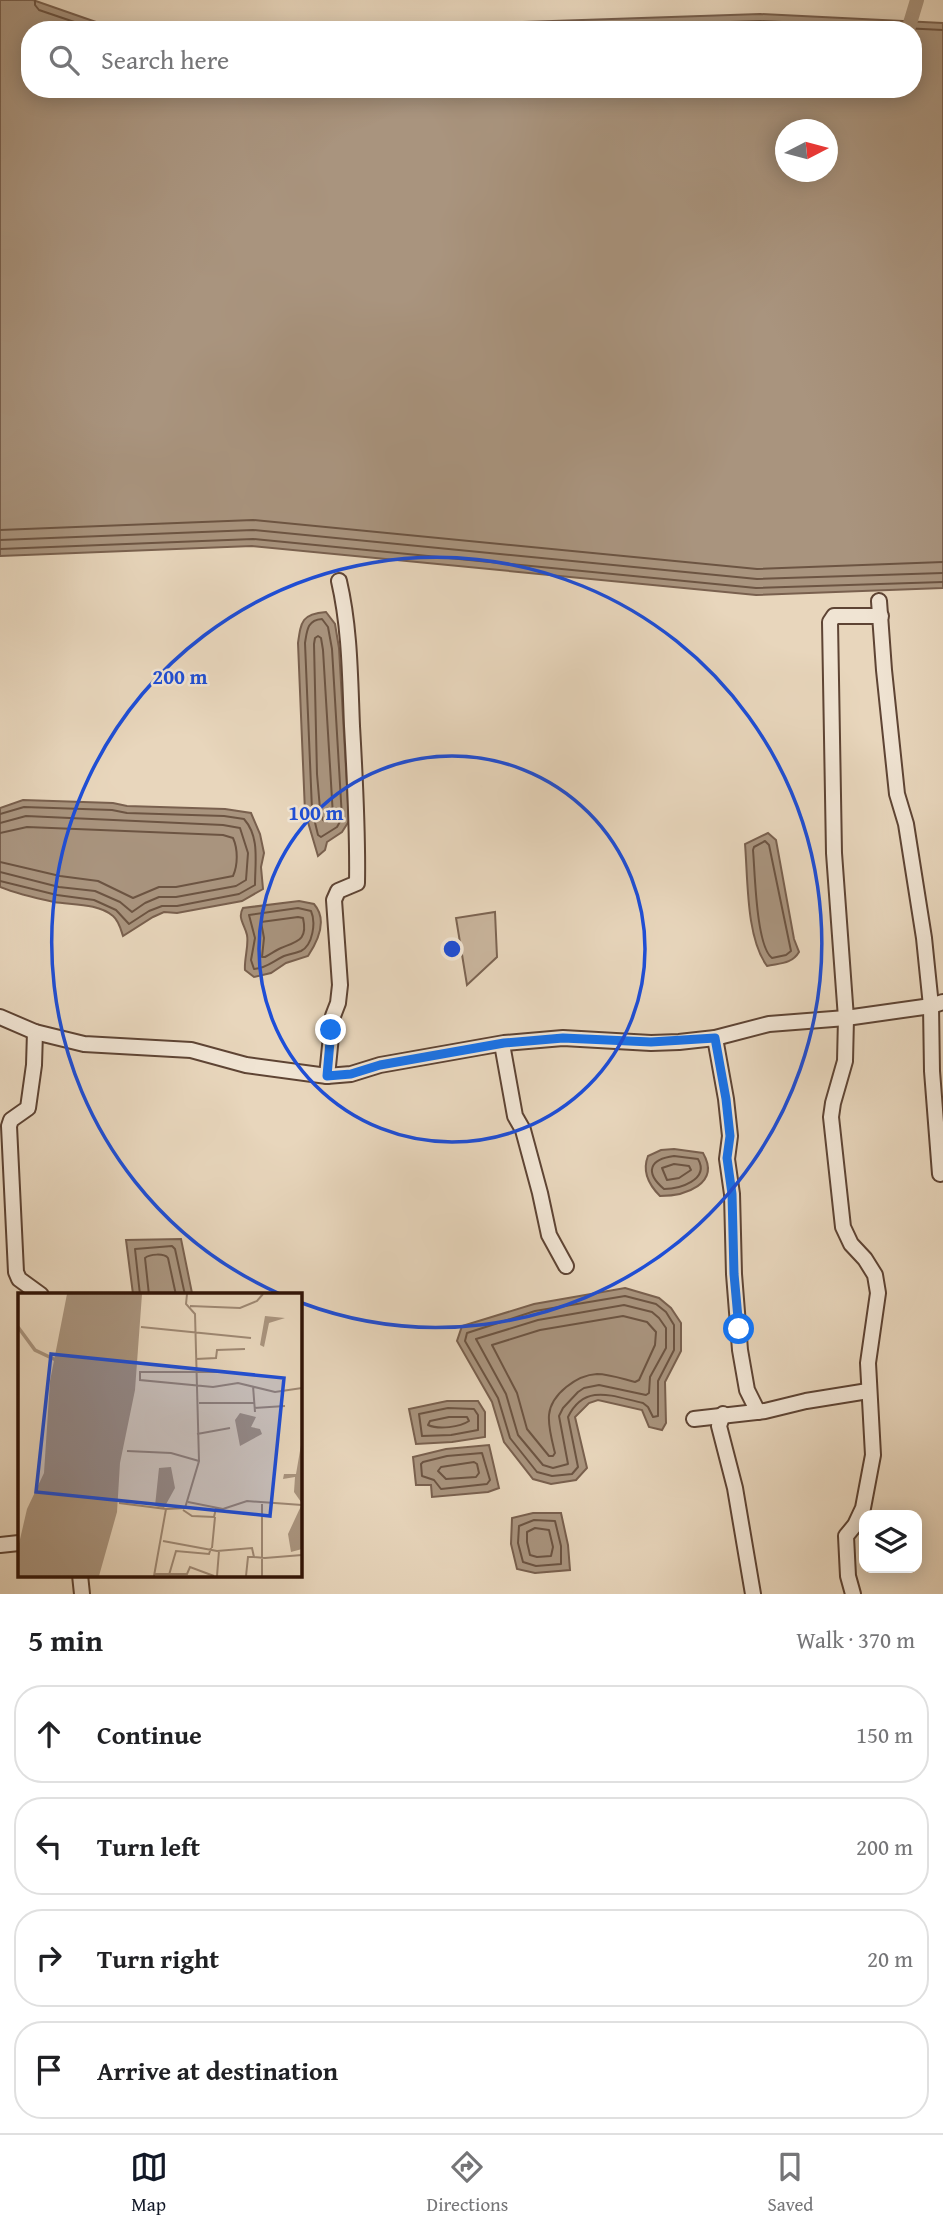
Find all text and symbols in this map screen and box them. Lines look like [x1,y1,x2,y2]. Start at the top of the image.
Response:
search box [21,21,922,98]
text: Search here [101,40,229,79]
icon: search [45,41,83,79]
north arrow [775,119,838,182]
text: 200 m [152,661,208,692]
text: 100 m [288,797,344,828]
centre of rings [440,937,464,961]
route end [315,1014,346,1045]
inset map [18,1293,301,1576]
route start [723,1313,754,1344]
map controls [859,1510,922,1573]
button: layers [859,1510,922,1573]
text: 5 min [28,1618,103,1662]
text: Walk · 370 m [796,1623,915,1656]
icon: ahead [30,1715,68,1753]
text: Continue [97,1715,202,1754]
text: 150 m [856,1718,913,1751]
icon: left [30,1827,68,1865]
text: Turn left [97,1827,200,1866]
text: 200 m [856,1830,913,1863]
icon: right [30,1939,68,1977]
text: Turn right [97,1939,219,1978]
text: 20 m [867,1942,913,1975]
icon: arrive [30,2051,68,2089]
text: Arrive at destination [97,2051,338,2090]
tab: Map [130,2148,168,2218]
tab: Directions [427,2148,508,2218]
tab: Saved [767,2148,813,2218]

